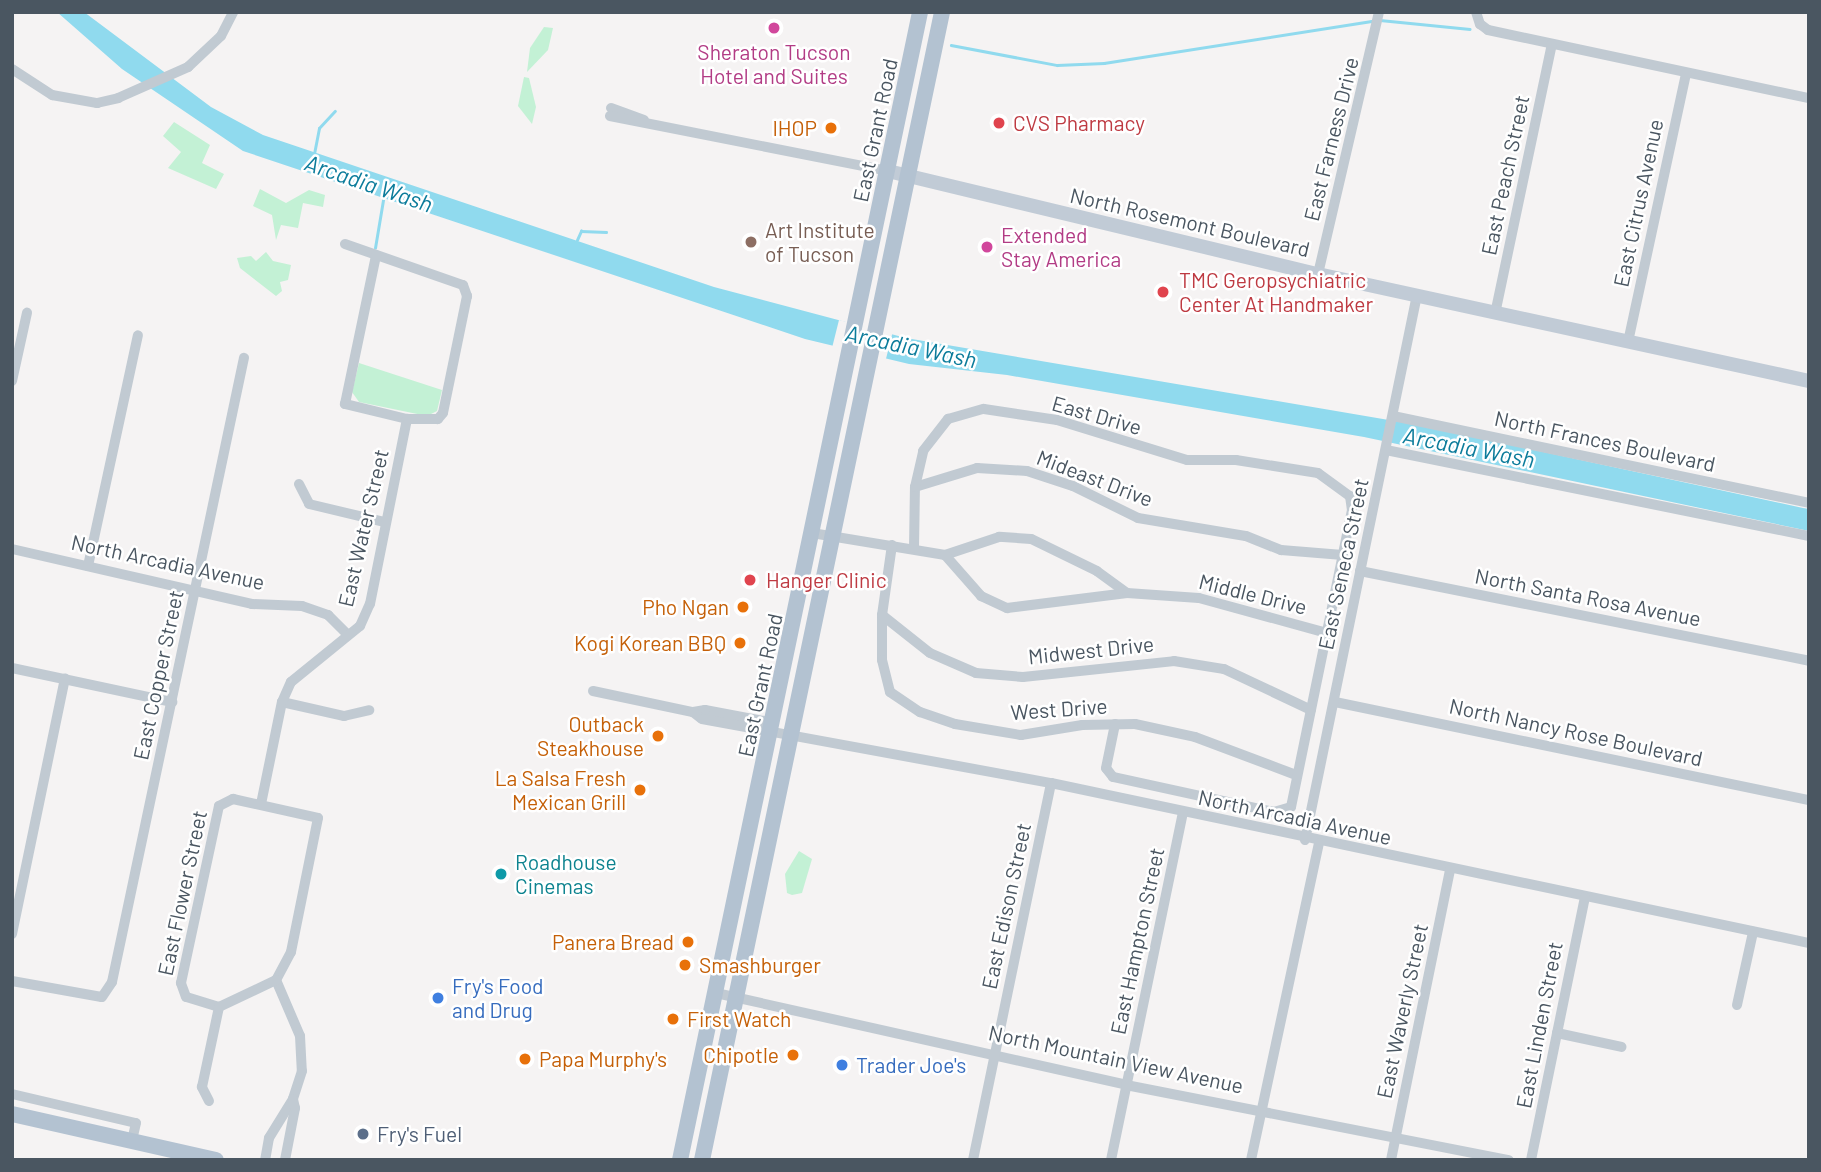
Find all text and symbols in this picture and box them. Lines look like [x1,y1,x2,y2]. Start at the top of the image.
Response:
marker: Sheraton Tucson Hotel and Suites [766,20,782,36]
place label: Sheraton Tucson Hotel and Suites [697,39,851,89]
street label: East Farness Drive [1298,54,1364,224]
street label: East Grant Road [847,56,903,204]
street label: East Peach Street [1476,93,1534,257]
place label: CVS Pharmacy [1013,110,1145,136]
place label: IHOP [772,115,817,141]
marker: CVS Pharmacy [991,115,1007,131]
street label: East Citrus Avenue [1608,117,1668,289]
marker: IHOP [823,120,839,136]
water label: Arcadia Wash [301,148,437,218]
street label: North Rosemont Boulevard [1068,182,1312,262]
place label: Art Institute of Tucson [765,217,875,267]
place label: Extended Stay America [1001,222,1121,272]
marker: Art Institute of Tucson [743,234,759,250]
marker: Extended Stay America [979,239,995,255]
place label: TMC Geropsychiatric Center At Handmaker [1179,267,1373,317]
marker: TMC Geropsychiatric Center At Handmaker [1153,282,1173,302]
water label: Arcadia Wash [843,319,979,373]
street label: East Drive [1049,390,1145,440]
street label: North Frances Boulevard [1492,405,1718,477]
water label: Arcadia Wash [1401,421,1537,473]
street label: Mideast Drive [1033,444,1157,512]
street label: East Water Street [333,447,393,609]
street label: East Seneca Street [1313,476,1373,652]
street label: North Arcadia Avenue [69,529,267,595]
street label: North Santa Rosa Avenue [1473,563,1703,631]
place label: Hanger Clinic [766,567,887,593]
street label: Middle Drive [1196,568,1310,620]
marker: Hanger Clinic [740,570,760,590]
street label: East Copper Street [128,588,188,762]
place label: Pho Ngan [642,594,729,620]
marker: Pho Ngan [735,599,751,615]
street label: East Grant Road [732,611,788,759]
place label: Kogi Korean BBQ [574,630,726,656]
street label: Midwest Drive [1027,631,1155,669]
marker: Kogi Korean BBQ [732,635,748,651]
street label: West Drive [1010,693,1108,725]
street label: North Nancy Rose Boulevard [1447,693,1705,771]
place label: Outback Steakhouse [537,711,644,761]
marker: Outback Steakhouse [650,728,666,744]
place label: La Salsa Fresh Mexican Grill [495,765,626,815]
marker: La Salsa Fresh Mexican Grill [632,782,648,798]
street label: North Arcadia Avenue [1196,784,1394,850]
street label: East Flower Street [152,808,212,978]
street label: East Edison Street [976,821,1036,991]
street label: East Hampton Street [1105,845,1169,1037]
place label: Roadhouse Cinemas [515,849,617,899]
marker: Roadhouse Cinemas [493,866,509,882]
street label: East Waverly Street [1371,921,1433,1101]
place label: Panera Bread [552,929,674,955]
marker: Panera Bread [680,934,696,950]
street label: East Linden Street [1510,939,1568,1111]
place label: Smashburger [699,952,821,978]
marker: Smashburger [677,957,693,973]
place label: Fry's Food and Drug [452,973,544,1023]
marker: Fry's Food and Drug [430,990,446,1006]
place label: First Watch [687,1006,791,1032]
marker: First Watch [665,1011,681,1027]
street label: North Mountain View Avenue [986,1020,1246,1098]
place label: Chipotle [703,1042,779,1068]
place label: Papa Murphy's [539,1046,667,1072]
marker: Chipotle [785,1047,801,1063]
marker: Papa Murphy's [517,1051,533,1067]
place label: Trader Joe's [856,1052,966,1078]
marker: Trader Joe's [834,1057,850,1073]
place label: Fry's Fuel [377,1121,462,1147]
marker: Fry's Fuel [355,1126,371,1142]

